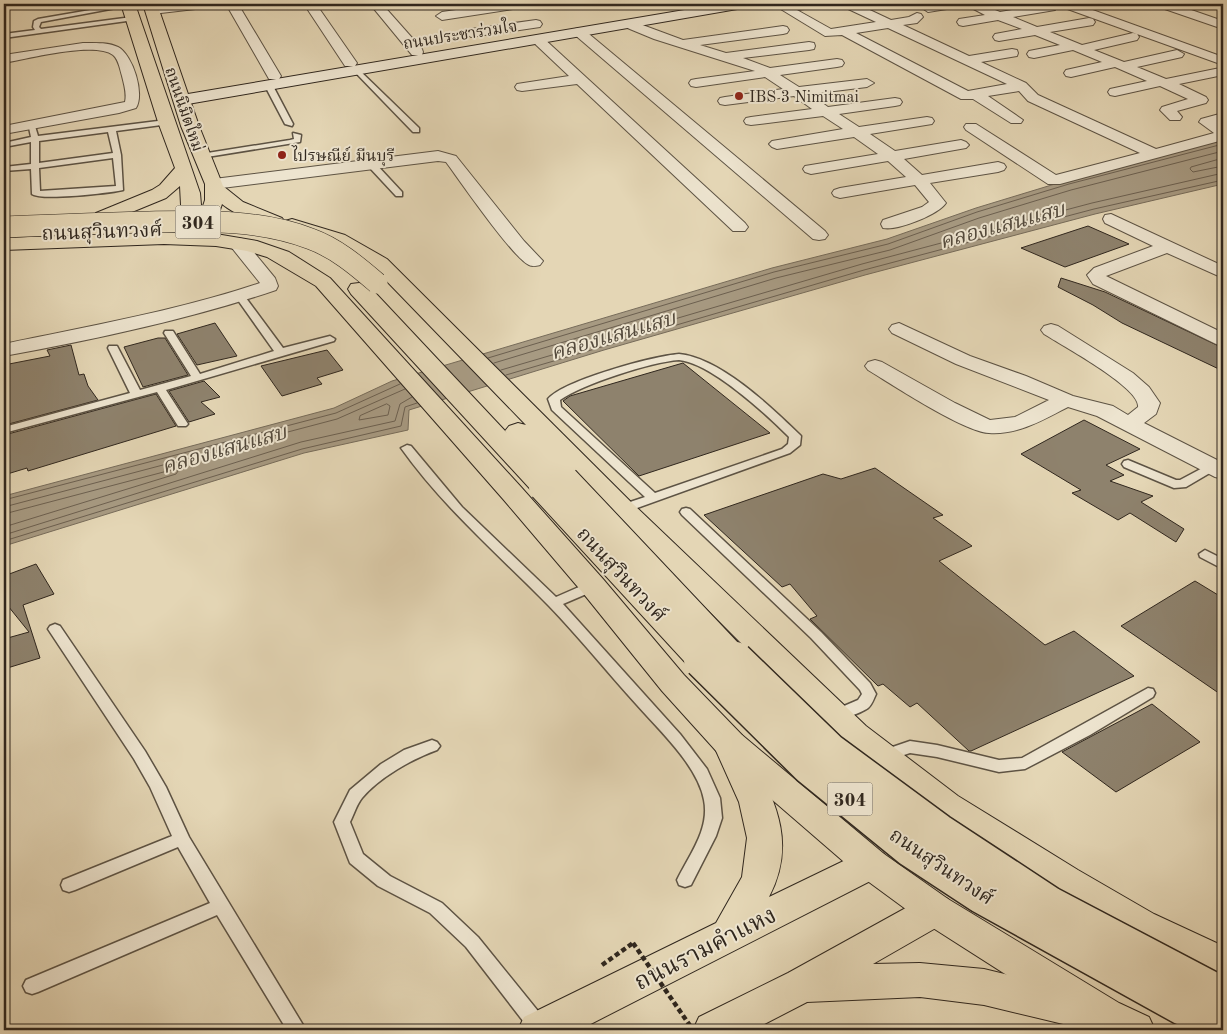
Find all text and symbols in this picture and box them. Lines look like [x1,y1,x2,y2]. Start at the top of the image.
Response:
street label: ถนนประชาร่วมใจ [401,15,519,53]
street label: ถนนนิมิตใหม่ [161,64,209,154]
marker: IBS 3 Nimitmai [733,90,745,102]
place label: IBS 3 Nimitmai [749,90,859,106]
place label: ไปรษณีย์ มีนบุรี [291,145,394,167]
marker: ไปรษณีย์ มีนบุรี [276,149,288,161]
water label: คลองแสนแสบ [937,199,1069,253]
road number: 304 [176,206,220,238]
street label: ถนนสุวินทวงศ์ [41,218,163,246]
water label: คลองแสนแสบ [549,308,680,364]
water label: คลองแสนแสบ [160,422,291,478]
street label: ถนนสุวินทวงศ์ [571,522,671,627]
road number: 304 [828,782,872,816]
street label: ถนนสุวินทวงศ์ [885,823,998,911]
street label: ถนนรามคำแหง [630,901,781,996]

